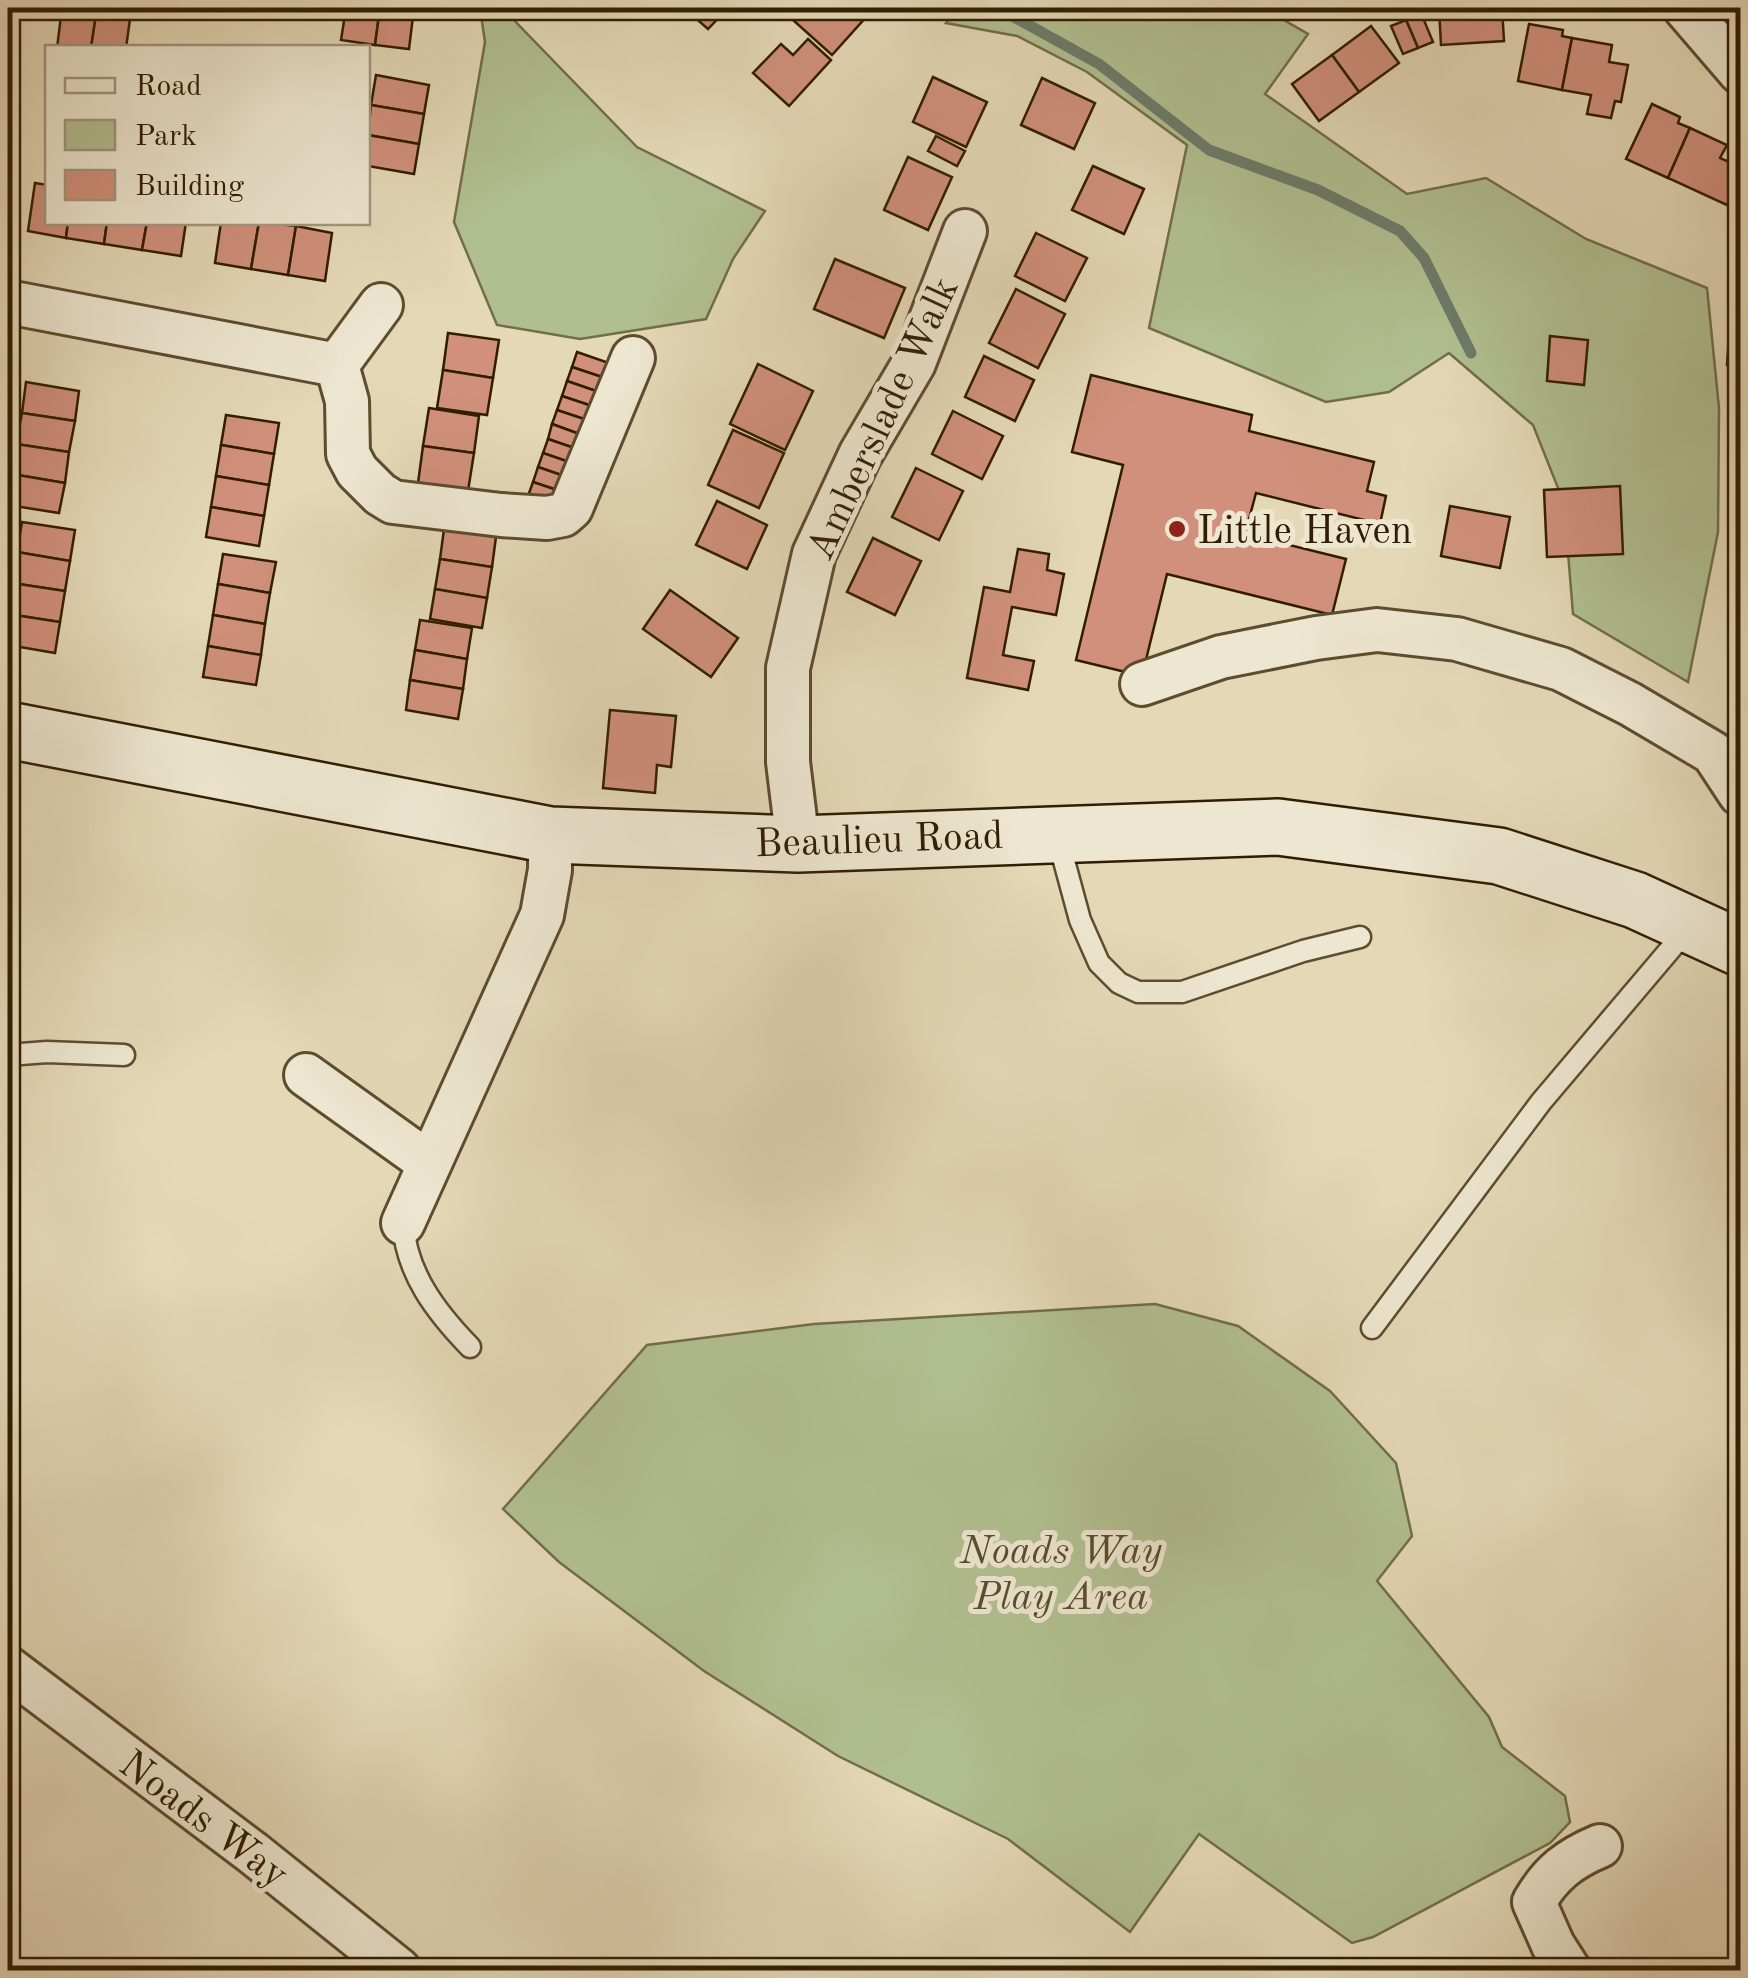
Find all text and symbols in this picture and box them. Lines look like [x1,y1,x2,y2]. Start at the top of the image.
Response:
legend [45,45,370,225]
text: Road [135,72,202,102]
text: Park [135,122,197,152]
text: Building [135,172,244,202]
street label: Amberslade Walk [802,272,968,567]
place label: Little Haven [1197,513,1412,553]
marker: Little Haven [1166,518,1188,540]
street label: Beaulieu Road [754,818,1004,866]
park label: Noads Way Play Area [959,1533,1163,1619]
street label: Noads Way [111,1745,294,1897]

